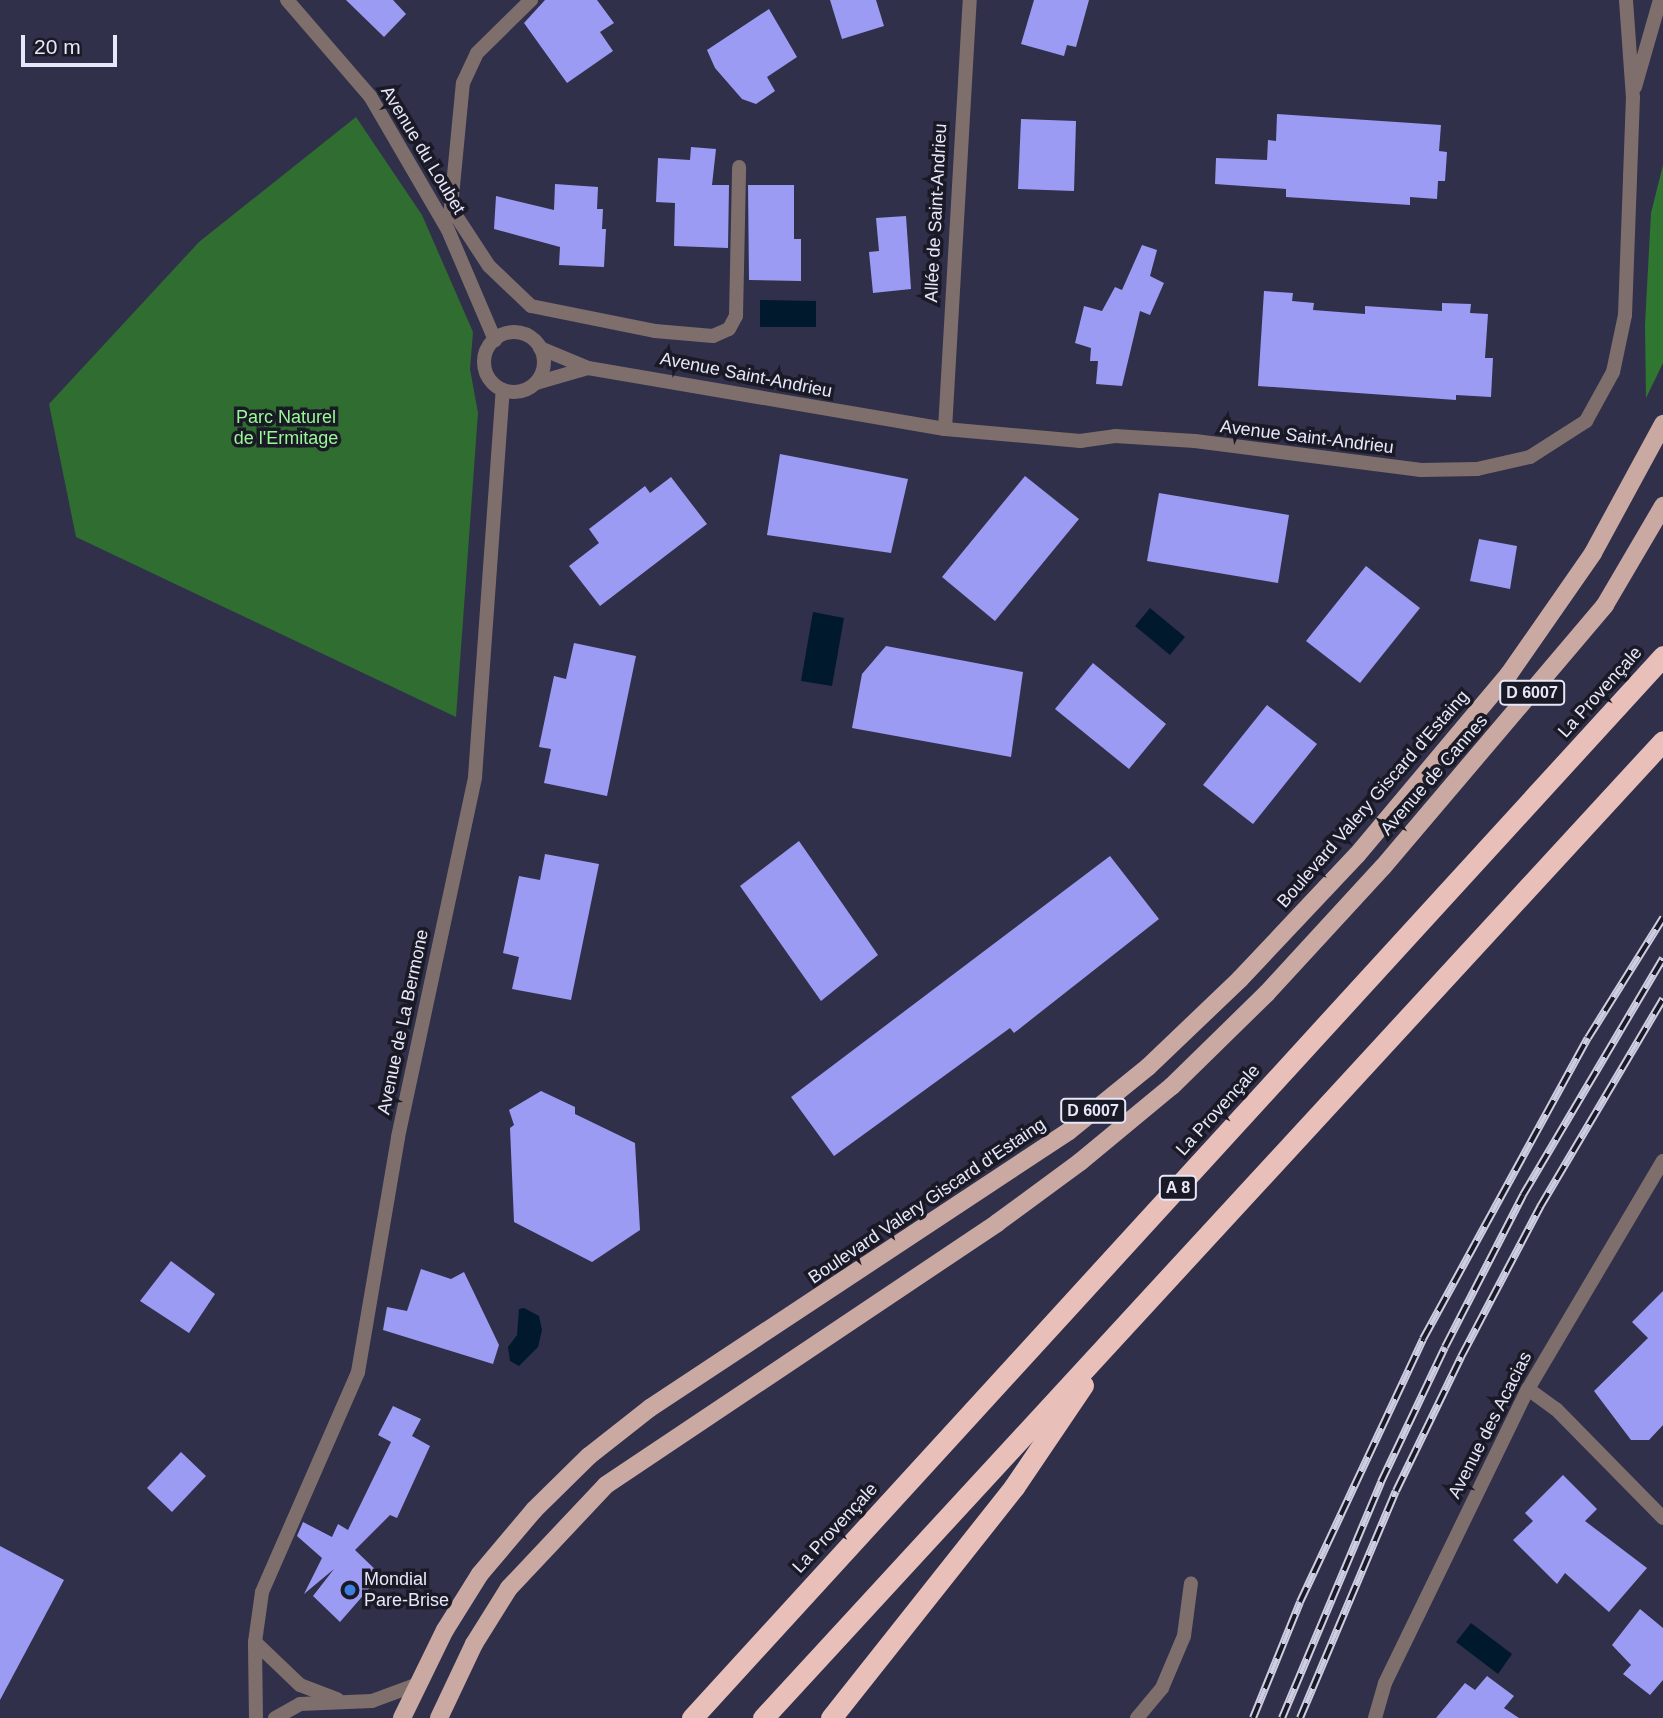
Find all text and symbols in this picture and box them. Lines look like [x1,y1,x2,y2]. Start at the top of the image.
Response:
scale bar [24,21,121,65]
text: 20 m [34,35,81,58]
street label: Avenue du Loubet [376,82,470,218]
street label: Allée de Saint-Andrieu [921,123,951,303]
street label: Avenue Saint-Andrieu [658,348,834,402]
park label: Parc Naturel de l'Ermitage [234,407,338,450]
street label: Avenue Saint-Andrieu [1219,416,1395,458]
street label: La Provençale [1553,642,1647,742]
road number: D 6007 [1499,680,1565,706]
street label: Boulevard Valery Giscard d'Estaing [1273,686,1473,912]
street label: Avenue de Cannes [1376,710,1492,840]
street label: Avenue de La Bermone [373,927,433,1117]
street label: La Provençale [1171,1060,1265,1160]
road number: D 6007 [1060,1098,1126,1124]
street label: Boulevard Valery Giscard d'Estaing [804,1113,1050,1289]
road number: A 8 [1157,1176,1199,1200]
street label: Avenue des Acacias [1443,1348,1537,1502]
street label: La Provençale [788,1479,882,1577]
place label: Mondial Pare-Brise [364,1569,449,1612]
marker: Mondial Pare-Brise [342,1582,358,1598]

